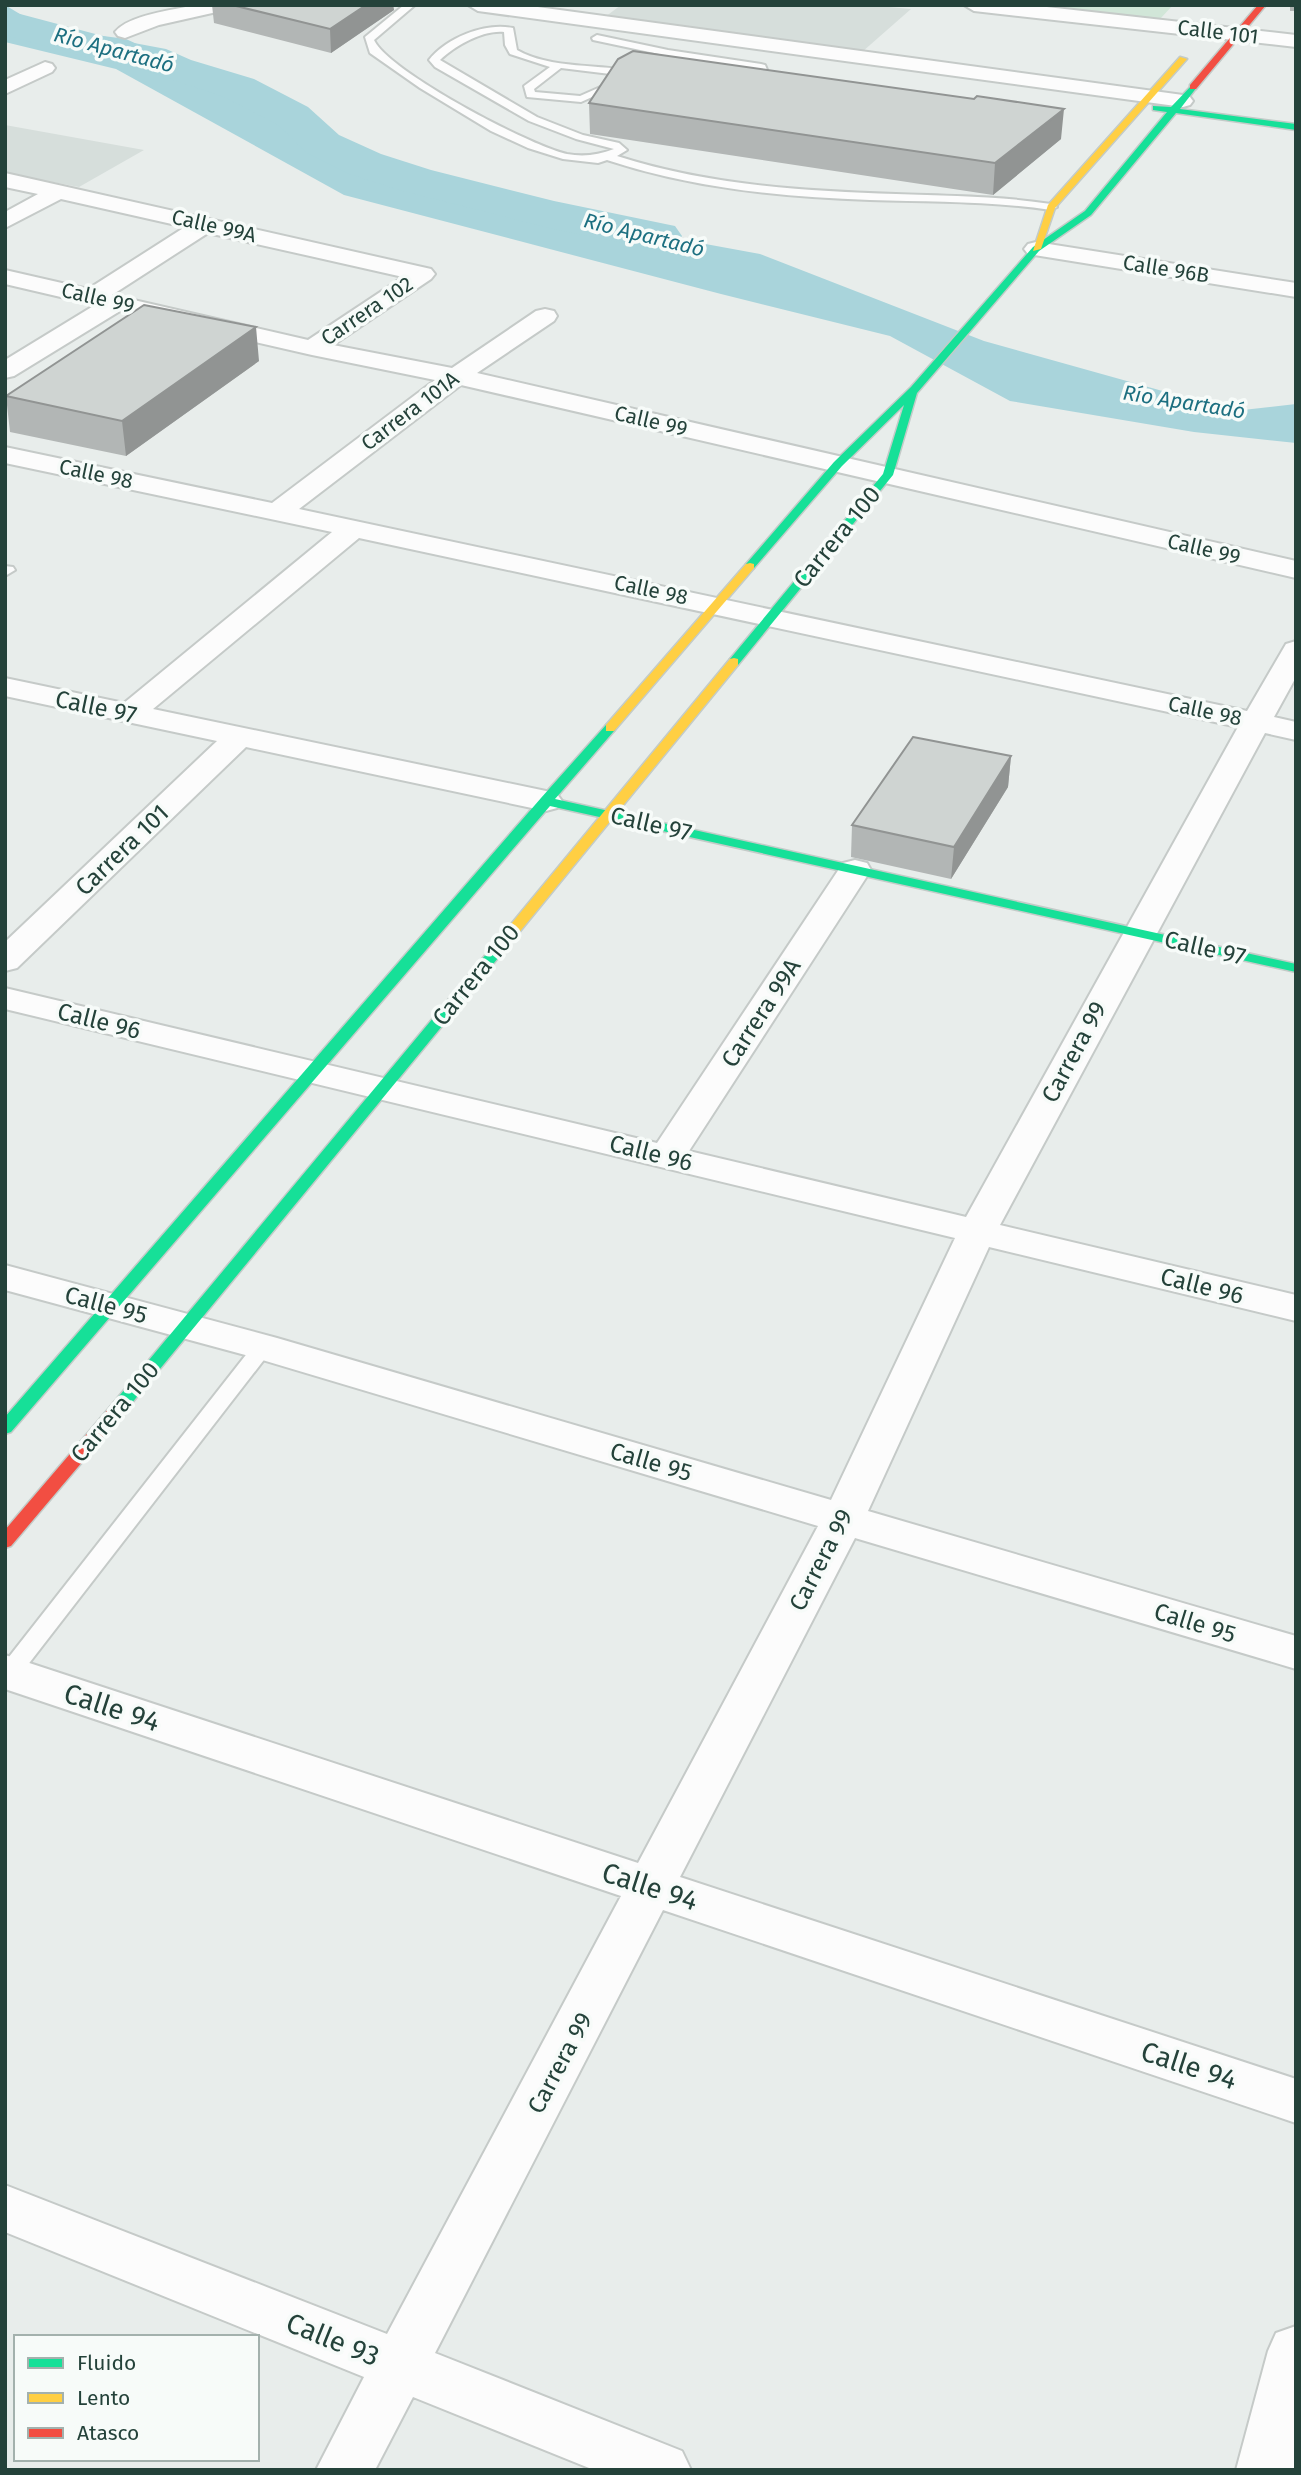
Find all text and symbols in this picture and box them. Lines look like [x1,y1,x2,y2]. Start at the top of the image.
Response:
street label: Calle 101 [1176,14,1260,50]
water label: Río Apartadó [51,21,177,79]
street label: Calle 99A [169,204,259,248]
water label: Río Apartadó [581,207,707,263]
street label: Calle 96B [1121,249,1211,289]
street label: Carrera 102 [316,271,418,351]
street label: Calle 99 [59,277,137,319]
street label: Carrera 101A [356,366,464,456]
water label: Río Apartadó [1121,380,1247,424]
street label: Calle 99 [612,400,690,442]
street label: Calle 98 [57,454,135,494]
street label: Carrera 100 [788,481,886,593]
street label: Calle 99 [1165,528,1243,570]
street label: Calle 98 [612,570,690,610]
street label: Calle 97 [53,685,139,729]
street label: Calle 98 [1166,691,1244,731]
street label: Carrera 101 [70,799,174,901]
street label: Calle 97 [608,801,694,847]
street label: Carrera 100 [427,919,525,1031]
street label: Calle 97 [1162,925,1248,971]
street label: Carrera 99A [716,953,807,1072]
street label: Calle 96 [54,997,144,1045]
street label: Carrera 99 [1036,997,1112,1107]
street label: Calle 96 [606,1129,696,1177]
street label: Calle 96 [1157,1262,1247,1310]
street label: Calle 95 [62,1281,150,1329]
street label: Carrera 100 [65,1356,165,1468]
street label: Calle 95 [607,1437,695,1487]
street label: Carrera 99 [784,1505,858,1615]
street label: Calle 95 [1151,1597,1239,1649]
street label: Calle 94 [60,1677,164,1738]
street label: Calle 94 [598,1856,702,1917]
street label: Carrera 99 [522,2008,598,2118]
street label: Calle 94 [1137,2035,1241,2096]
street label: Calle 93 [281,2306,384,2373]
legend [14,2335,259,2461]
text: Fluido [77,2350,136,2376]
text: Lento [77,2385,130,2411]
text: Atasco [77,2420,139,2446]

